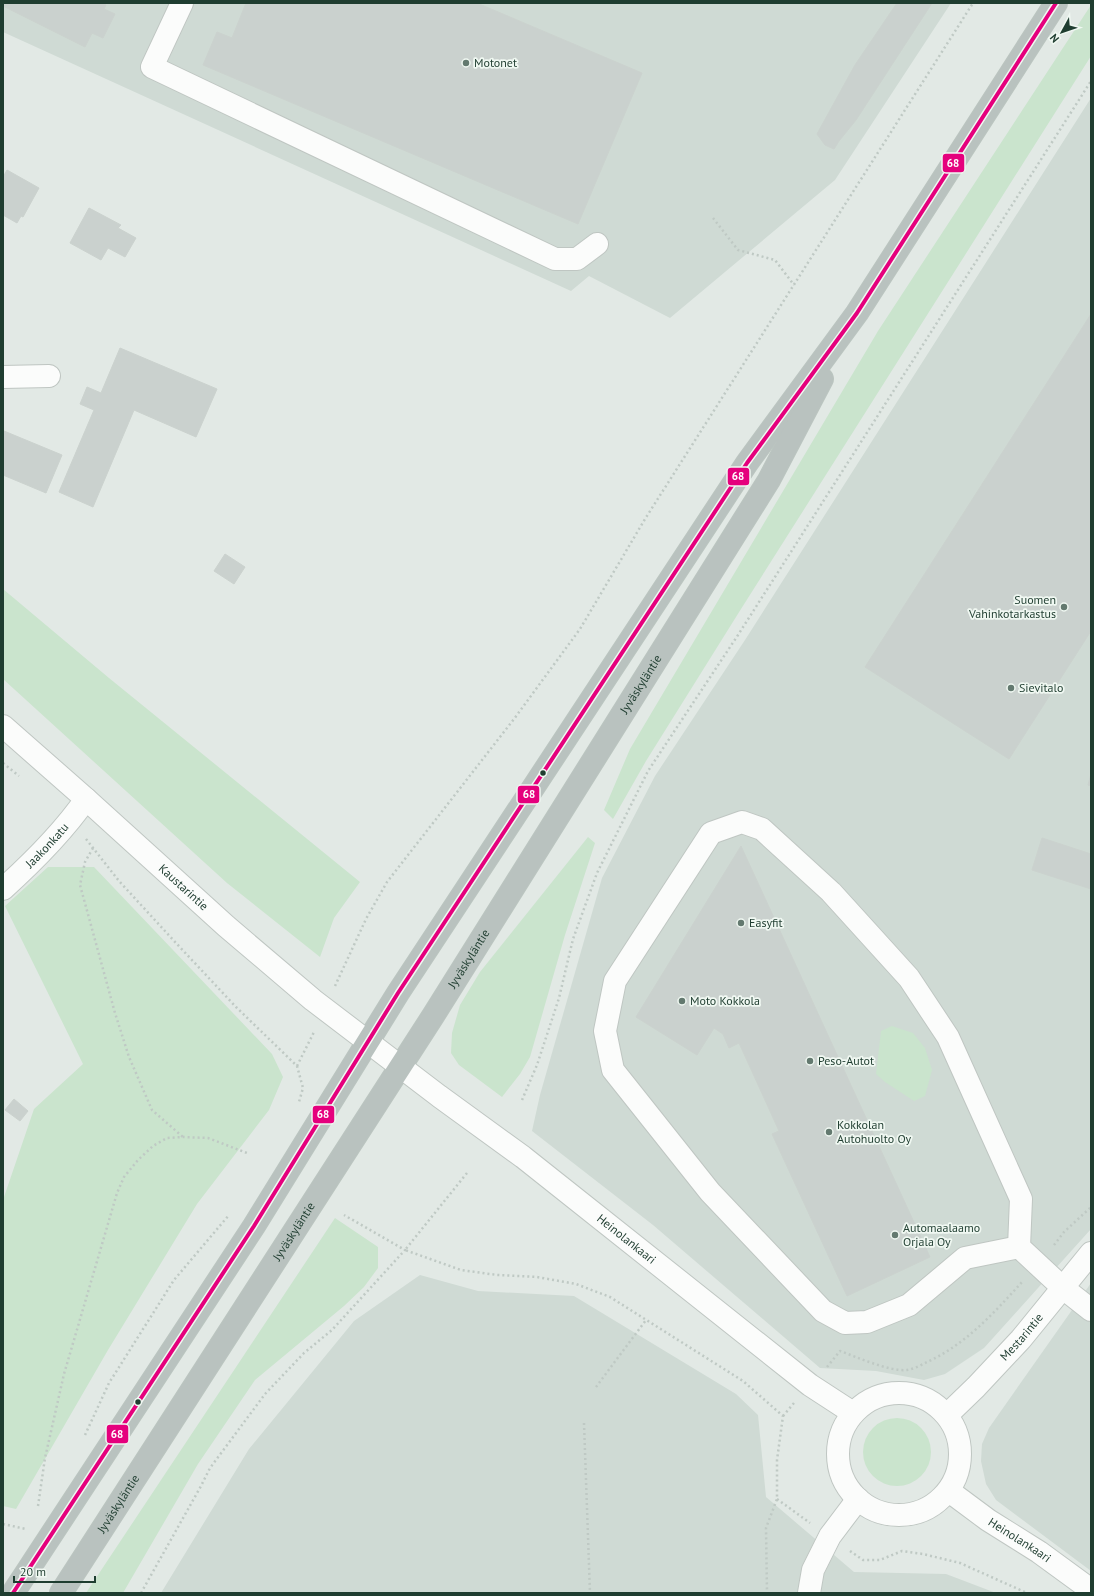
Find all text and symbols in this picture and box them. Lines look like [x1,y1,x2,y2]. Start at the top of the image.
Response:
north arrow [1042,12,1082,52]
text: N [1047,31,1062,46]
place label: Motonet [474,55,517,70]
marker: Motonet [461,58,471,68]
line badge: 68 [942,153,965,173]
text: 68 [947,156,959,170]
line badge: 68 [727,467,750,486]
text: 68 [732,469,744,483]
place label: Suomen Vahinkotarkastus [968,592,1056,621]
marker: Suomen Vahinkotarkastus [1059,602,1069,612]
street label: Jyväskyläntie [616,652,665,717]
place label: Sievitalo [1019,680,1063,695]
marker: Sievitalo [1006,683,1016,693]
unlabelled marker [538,768,548,778]
line badge: 68 [517,785,540,804]
text: 68 [523,787,535,801]
street label: Jaakonkatu [21,820,72,872]
street label: Kaustarintie [156,861,212,913]
place label: Easyfit [749,915,783,930]
marker: Easyfit [736,918,746,928]
street label: Jyväskyläntie [444,926,492,992]
place label: Moto Kokkola [690,993,760,1008]
marker: Moto Kokkola [677,996,687,1006]
place label: Peso-Autot [818,1053,874,1068]
marker: Peso-Autot [805,1056,815,1066]
line badge: 68 [312,1105,335,1124]
text: 68 [317,1107,329,1121]
place label: Kokkolan Autohuolto Oy [837,1117,911,1146]
marker: Kokkolan Autohuolto Oy [824,1127,834,1137]
street label: Jyväskyläntie [269,1199,318,1264]
street label: Heinolankaari [594,1211,659,1267]
place label: Automaalaamo Orjala Oy [903,1220,980,1249]
marker: Automaalaamo Orjala Oy [890,1230,900,1240]
street label: Mestarintie [997,1310,1046,1364]
unlabelled marker [133,1397,143,1407]
line badge: 68 [106,1424,129,1444]
text: 68 [111,1427,123,1441]
street label: Jyväskyläntie [93,1472,142,1537]
street label: Heinolankaari [986,1514,1054,1565]
scale bar [14,1558,95,1584]
text: 20 m [20,1564,46,1579]

